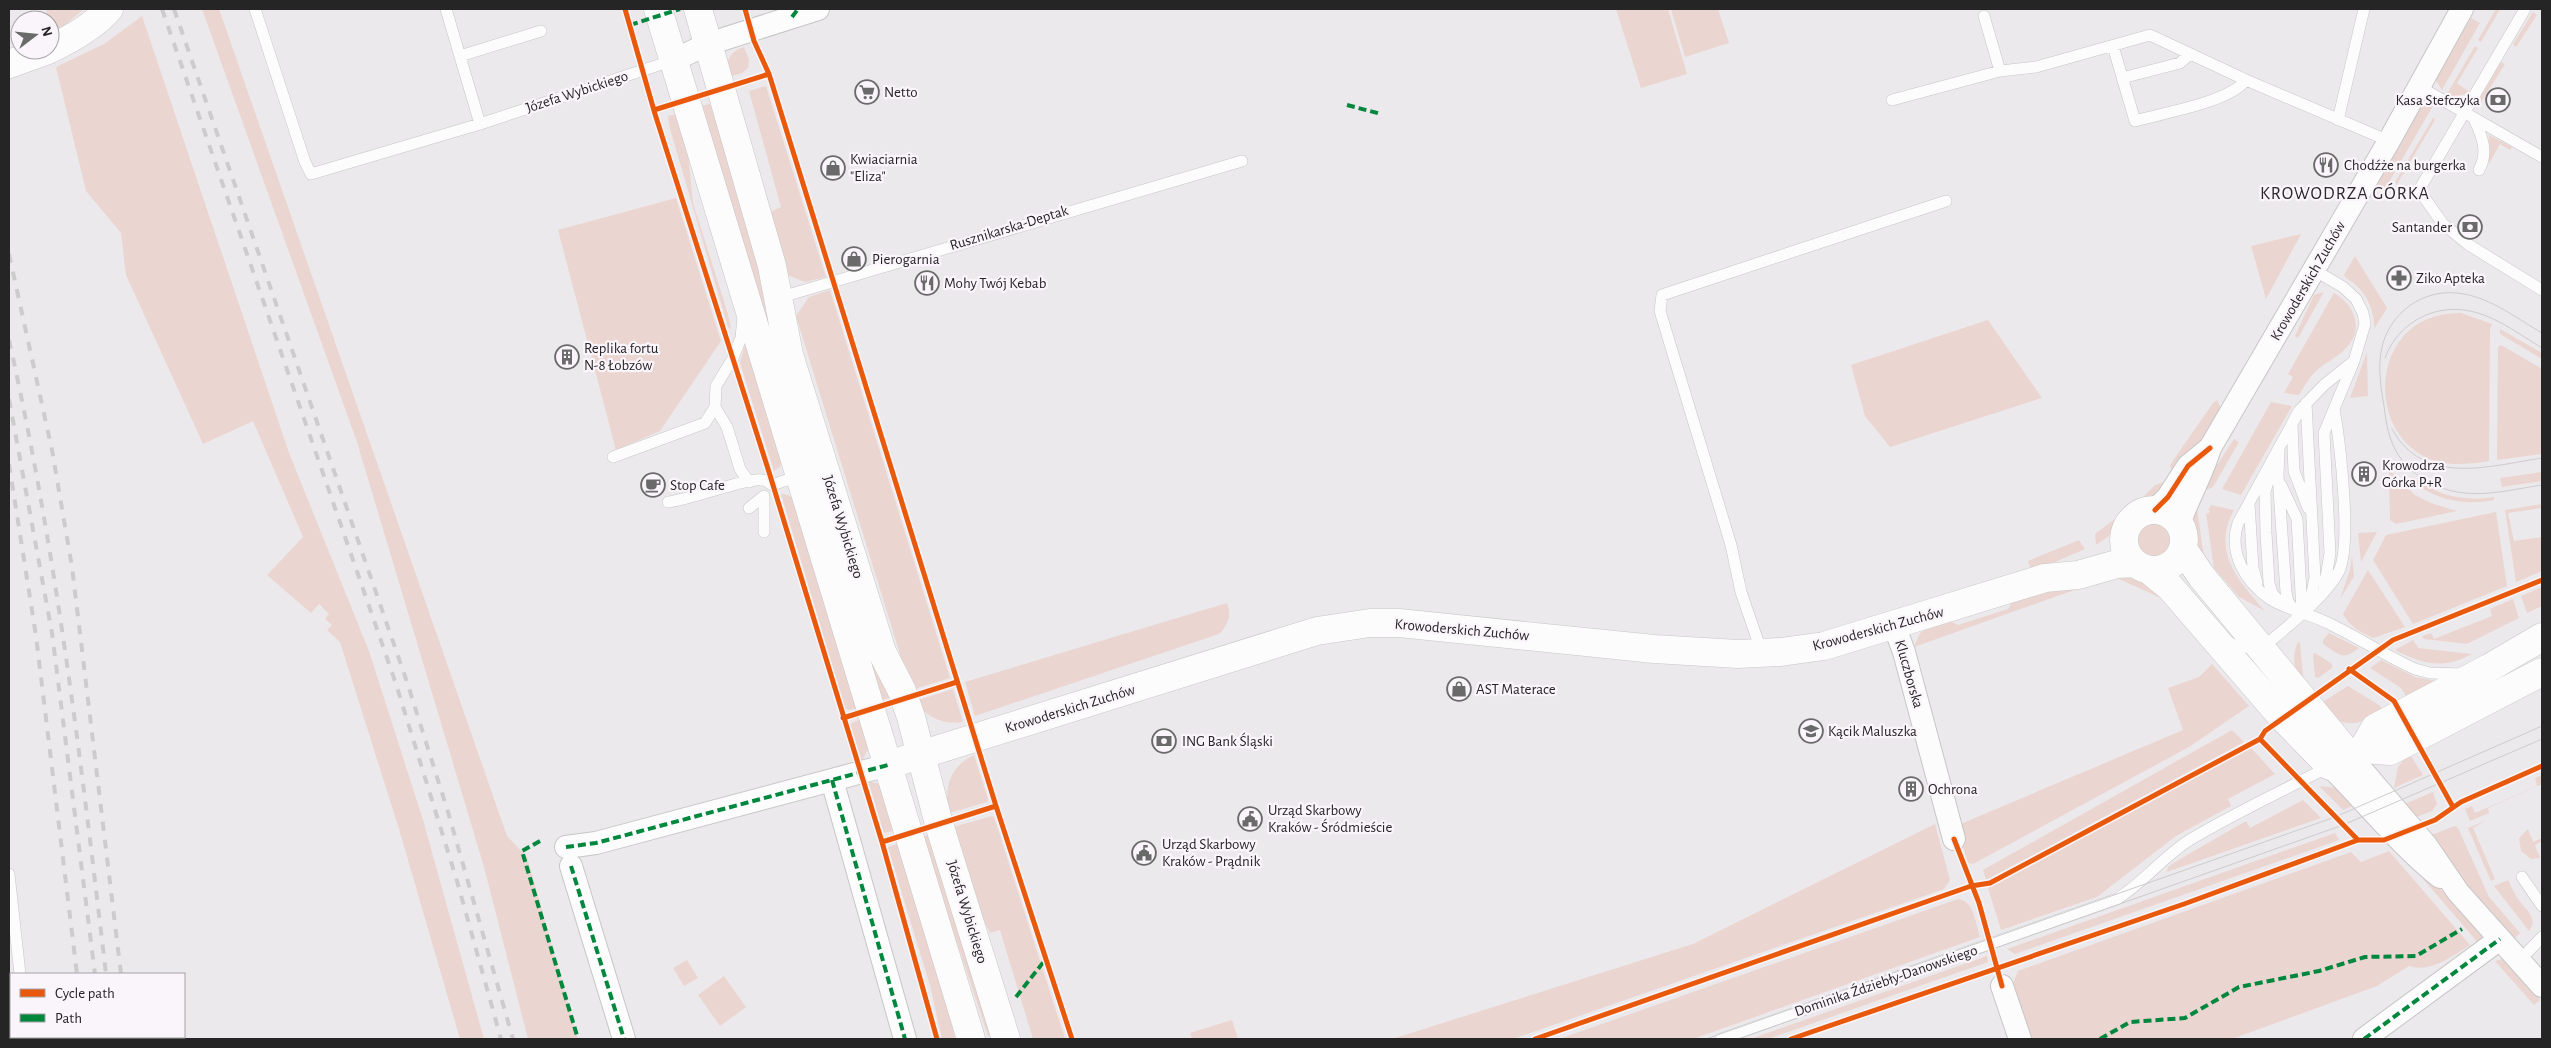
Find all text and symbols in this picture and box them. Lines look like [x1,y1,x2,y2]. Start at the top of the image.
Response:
north arrow [10,10,60,60]
text: N [38,25,55,38]
street label: Józefa Wybickiego [524,68,630,116]
supermarket icon: Netto [854,79,880,105]
place label: Netto [884,85,918,100]
bank icon: Kasa Stefczyka [2485,87,2511,113]
place label: Kasa Stefczyka [2395,93,2480,108]
place label: Kwiaciarnia "Eliza" [850,152,918,184]
restaurant icon: Chodźże na burgerka [2313,152,2339,178]
shop icon: Kwiaciarnia "Eliza" [820,155,846,181]
place label: Chodźże na burgerka [2344,158,2466,173]
district label: KROWODRZA GÓRKA [2260,182,2430,203]
street label: Rusznikarska-Deptak [948,203,1070,253]
bank icon: Santander [2457,214,2483,240]
street label: Krowoderskich Zuchów [2268,219,2348,343]
place label: Santander [2392,220,2452,235]
shop icon: Pierogarnia [841,246,867,272]
place label: Pierogarnia [872,252,940,267]
pharmacy icon: Ziko Apteka [2386,265,2412,291]
restaurant icon: Mohy Twój Kebab [914,270,940,296]
place label: Ziko Apteka [2416,271,2485,286]
place label: Mohy Twój Kebab [944,276,1047,291]
place label: Replika fortu N-8 Łobzów [584,341,659,373]
building icon: Replika fortu N-8 Łobzów [554,344,580,370]
place label: Krowodrza Górka P+R [2382,458,2445,490]
building icon: Krowodrza Górka P+R [2351,461,2377,487]
cafe icon: Stop Cafe [640,472,666,498]
street label: Józefa Wybickiego [820,474,866,580]
place label: Stop Cafe [670,478,725,493]
street label: Krowoderskich Zuchów [1811,604,1945,654]
street label: Krowoderskich Zuchów [1394,617,1530,643]
street label: Kluczborska [1892,638,1926,710]
shop icon: AST Materace [1446,676,1472,702]
street label: Krowoderskich Zuchów [1003,682,1137,736]
place label: AST Materace [1476,682,1556,697]
school or university icon: Kącik Maluszka [1798,718,1824,744]
place label: Kącik Maluszka [1828,724,1917,739]
bank icon: ING Bank Śląski [1151,728,1177,754]
place label: ING Bank Śląski [1182,732,1273,749]
building icon: Ochrona [1898,776,1924,802]
place label: Ochrona [1928,782,1978,797]
place label: Urząd Skarbowy Kraków - Śródmieście [1268,803,1392,835]
public building icon: Urząd Skarbowy Kraków - Śródmieście [1237,806,1263,832]
place label: Urząd Skarbowy Kraków - Prądnik [1162,837,1260,869]
public building icon: Urząd Skarbowy Kraków - Prądnik [1131,840,1157,866]
street label: Józefa Wybickiego [944,859,990,965]
street label: Dominika Ździebły-Danowskiego [1792,941,1979,1019]
legend [10,973,185,1038]
text: Cycle path [55,986,115,1001]
text: Path [55,1011,82,1026]

